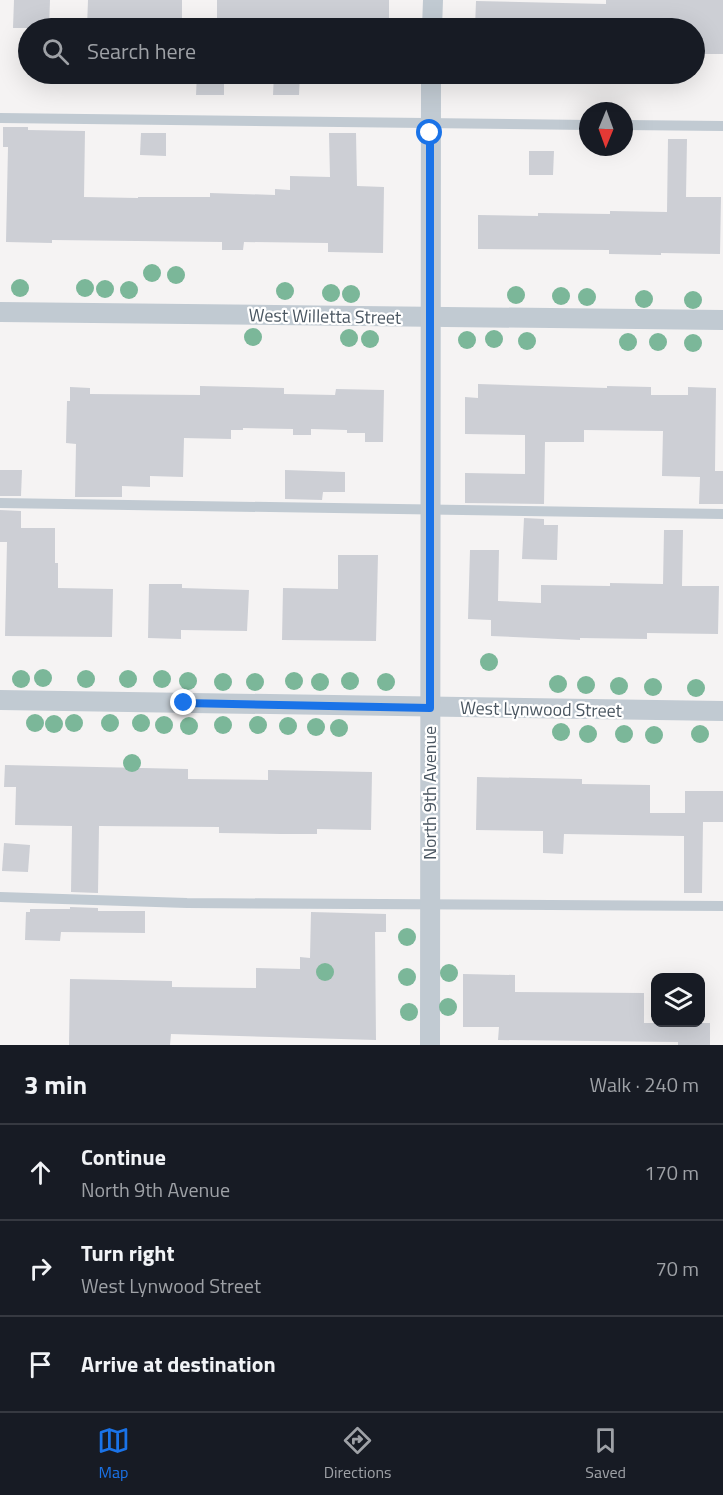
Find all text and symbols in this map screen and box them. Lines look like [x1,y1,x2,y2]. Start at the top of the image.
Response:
search box [18,18,705,84]
text: Search here [87,34,196,68]
icon: search [39,35,72,68]
north arrow [579,102,633,156]
route start [416,119,442,145]
street label: West Willetta Street [248,301,402,331]
route end [170,689,196,715]
street label: West Lynwood Street [460,694,623,724]
street label: North 9th Avenue [416,726,443,860]
map controls [651,973,705,1027]
button: layers [651,973,705,1027]
text: 3 min [24,1065,87,1104]
text: Walk · 240 m [590,1069,699,1100]
text: Continue [81,1140,166,1174]
icon: ahead [24,1156,57,1189]
text: 170 m [644,1157,699,1188]
text: North 9th Avenue [81,1174,230,1205]
text: Turn right [81,1236,175,1270]
icon: right [24,1252,57,1285]
text: 70 m [655,1253,699,1284]
text: West Lynwood Street [81,1270,261,1301]
text: Arrive at destination [81,1347,276,1381]
icon: arrive [24,1348,57,1381]
tab: Map [97,1424,130,1484]
tab: Directions [324,1424,392,1484]
tab: Saved [585,1424,626,1484]

